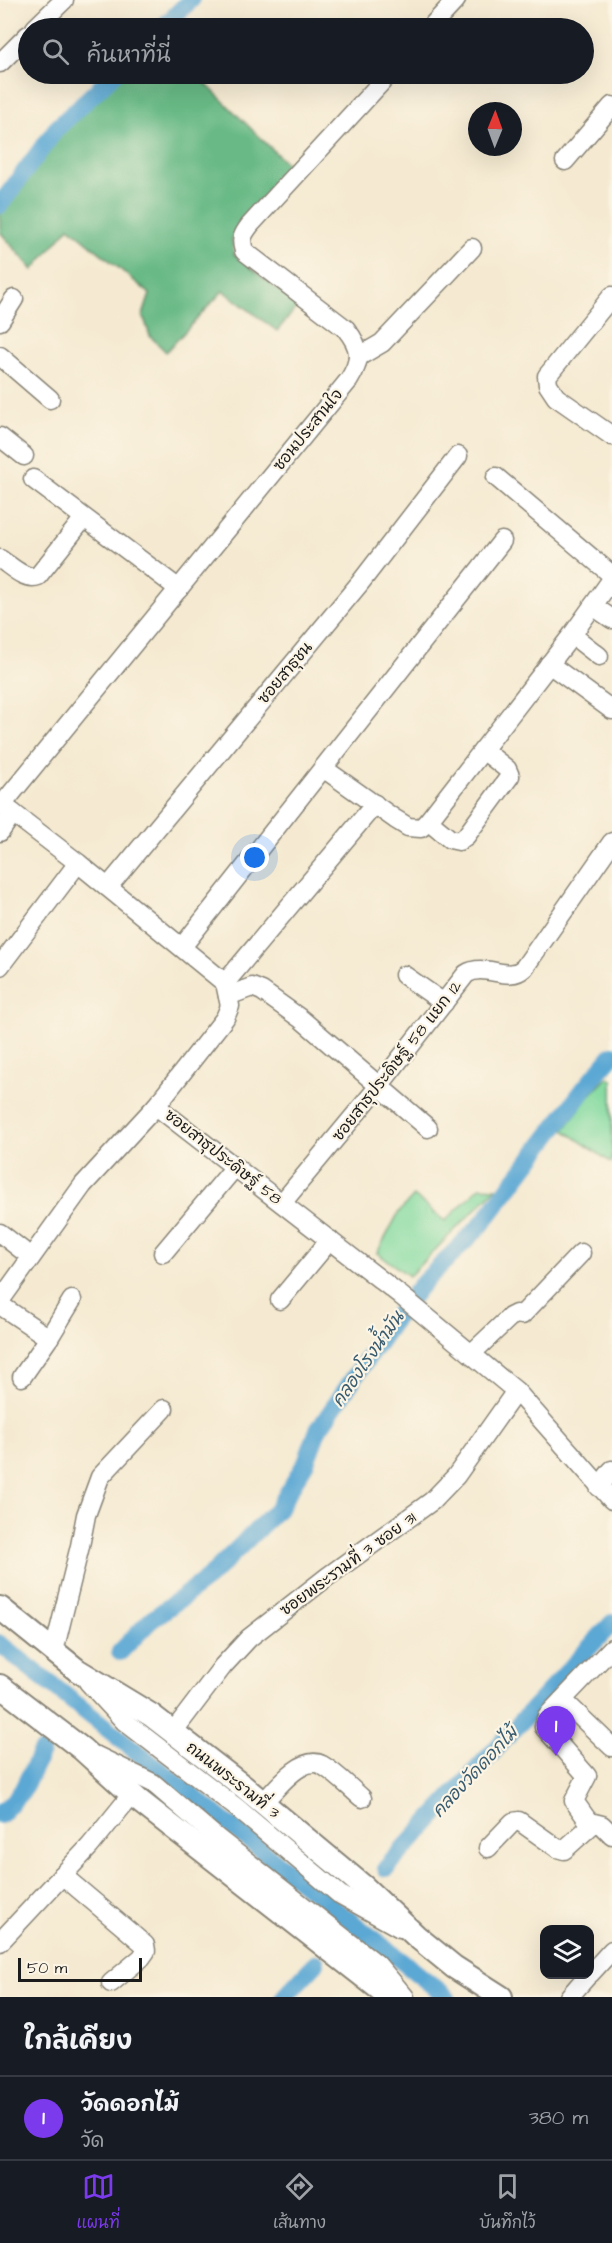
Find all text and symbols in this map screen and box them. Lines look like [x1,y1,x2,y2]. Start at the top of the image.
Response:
search box [18,18,594,84]
icon: search [39,35,72,68]
text: ค้นหาที่นี่ [87,40,171,71]
north arrow [468,102,522,156]
street label: ซอนประสานใจ [267,384,348,476]
street label: ซอยสาธุชน [252,637,319,709]
your location [240,843,269,872]
street label: ซอยสาธุประดิษฐ์ 58 แยก 12 [326,975,468,1147]
street label: ซอยสาธุประดิษฐ์ 58 [159,1103,287,1211]
water label: คลองโรงน้ำมัน [322,1303,411,1412]
street label: ซอยพระรามที่ 3 ซอย 31 [272,1503,421,1621]
pin: 1 [536,1706,576,1756]
water label: คลองวัดดอกไม้ [426,1719,526,1823]
street label: ถนนพระรามที่ 3 [182,1733,287,1823]
map controls [540,1925,594,1979]
button: layers [540,1925,594,1979]
scale bar [18,1955,142,1982]
text: 50 m [27,1957,67,1979]
text: ใกล้เคียง [24,2023,132,2059]
text: วัดดอกไม้ [81,2089,179,2120]
text: 1 [42,2104,45,2132]
text: 380 m [529,2104,588,2132]
text: วัด [81,2127,104,2155]
tab: แผนที่ [77,2170,120,2234]
tab: เส้นทาง [273,2170,326,2234]
tab: บันทึกไว้ [479,2170,535,2234]

